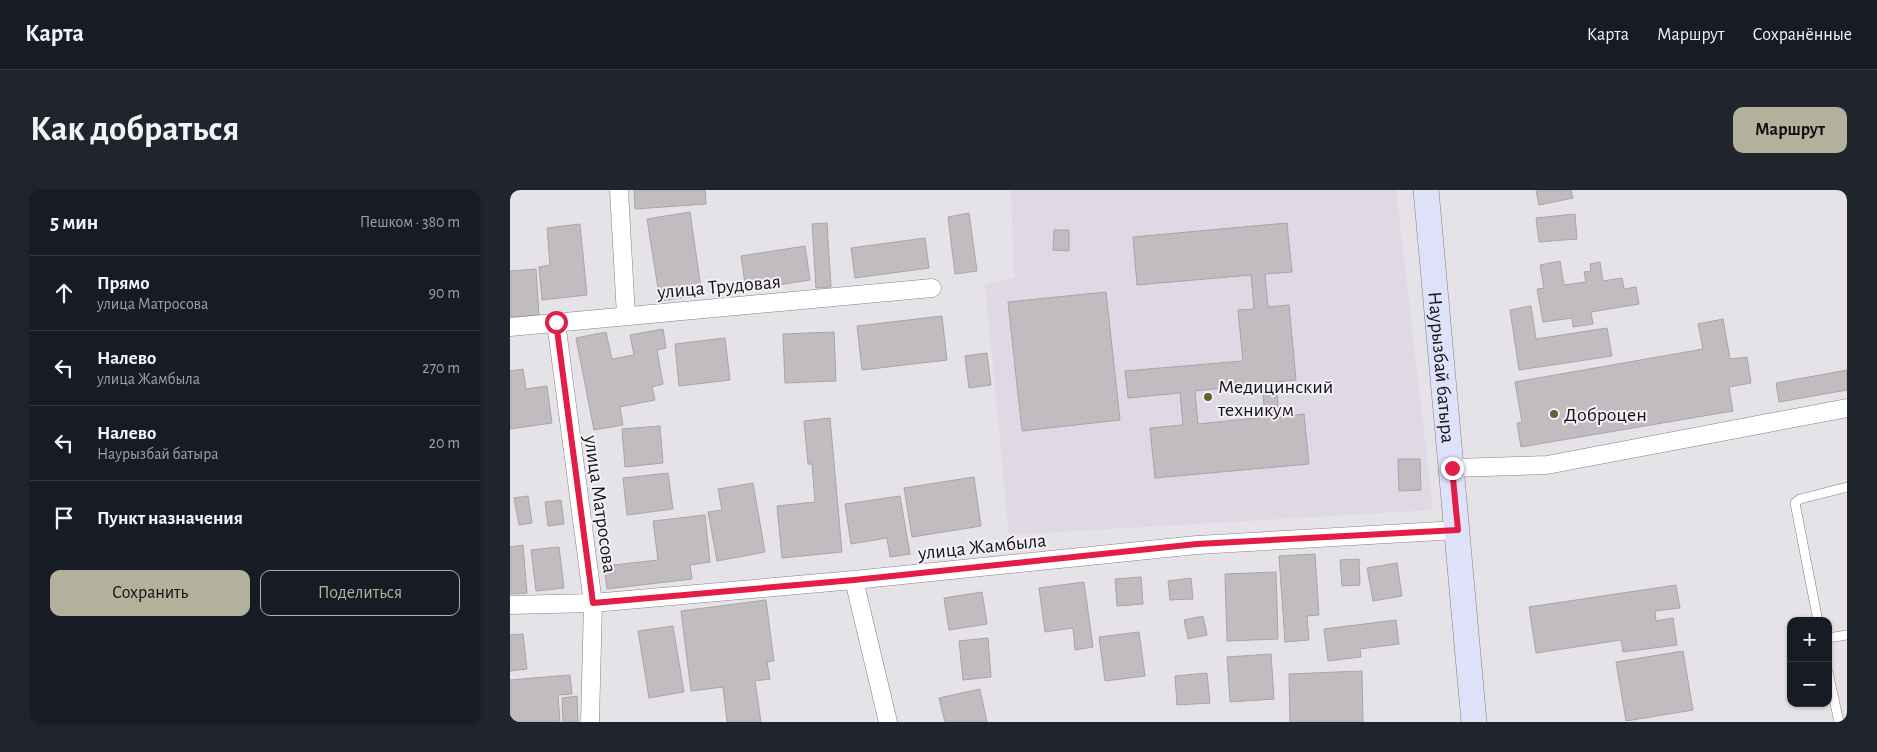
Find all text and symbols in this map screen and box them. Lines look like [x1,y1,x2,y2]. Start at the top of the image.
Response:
text: Карта [25,22,84,46]
text: Карта [1587,26,1629,44]
text: Маршрут [1657,26,1725,44]
text: Сохранённые [1753,26,1852,44]
button: Маршрут [1733,107,1847,153]
text: Как добраться [30,112,239,147]
text: 5 мин [50,212,98,233]
text: Пешком · 380 m [360,214,460,230]
street label: улица Трудовая [655,272,782,302]
text: Прямо [97,274,150,293]
icon: ahead [50,279,78,307]
text: 90 m [429,285,460,301]
street label: Наурызбай батыра [1424,291,1458,444]
text: улица Матросова [97,296,208,312]
route start [545,311,568,334]
text: Налево [97,349,156,368]
icon: left [50,354,78,382]
text: 270 m [422,360,460,376]
text: улица Жамбыла [97,371,200,387]
place label: Медицинский техникум [1217,377,1333,420]
marker: Медицинский техникум [1202,391,1214,403]
place label: Доброцен [1564,405,1647,425]
marker: Доброцен [1548,408,1560,420]
text: Налево [97,424,156,443]
icon: left [50,429,78,457]
street label: улица Матросова [580,433,620,574]
text: 20 m [429,435,460,451]
text: Наурызбай батыра [97,446,219,462]
route end [1441,457,1464,480]
icon: arrive [50,504,78,532]
text: Пункт назначения [97,509,243,528]
street label: улица Жамбыла [916,530,1047,564]
button: Сохранить [50,570,250,616]
button: Поделиться [260,570,460,616]
map controls [1787,617,1832,707]
button: + [1787,617,1832,662]
button: − [1787,662,1832,707]

